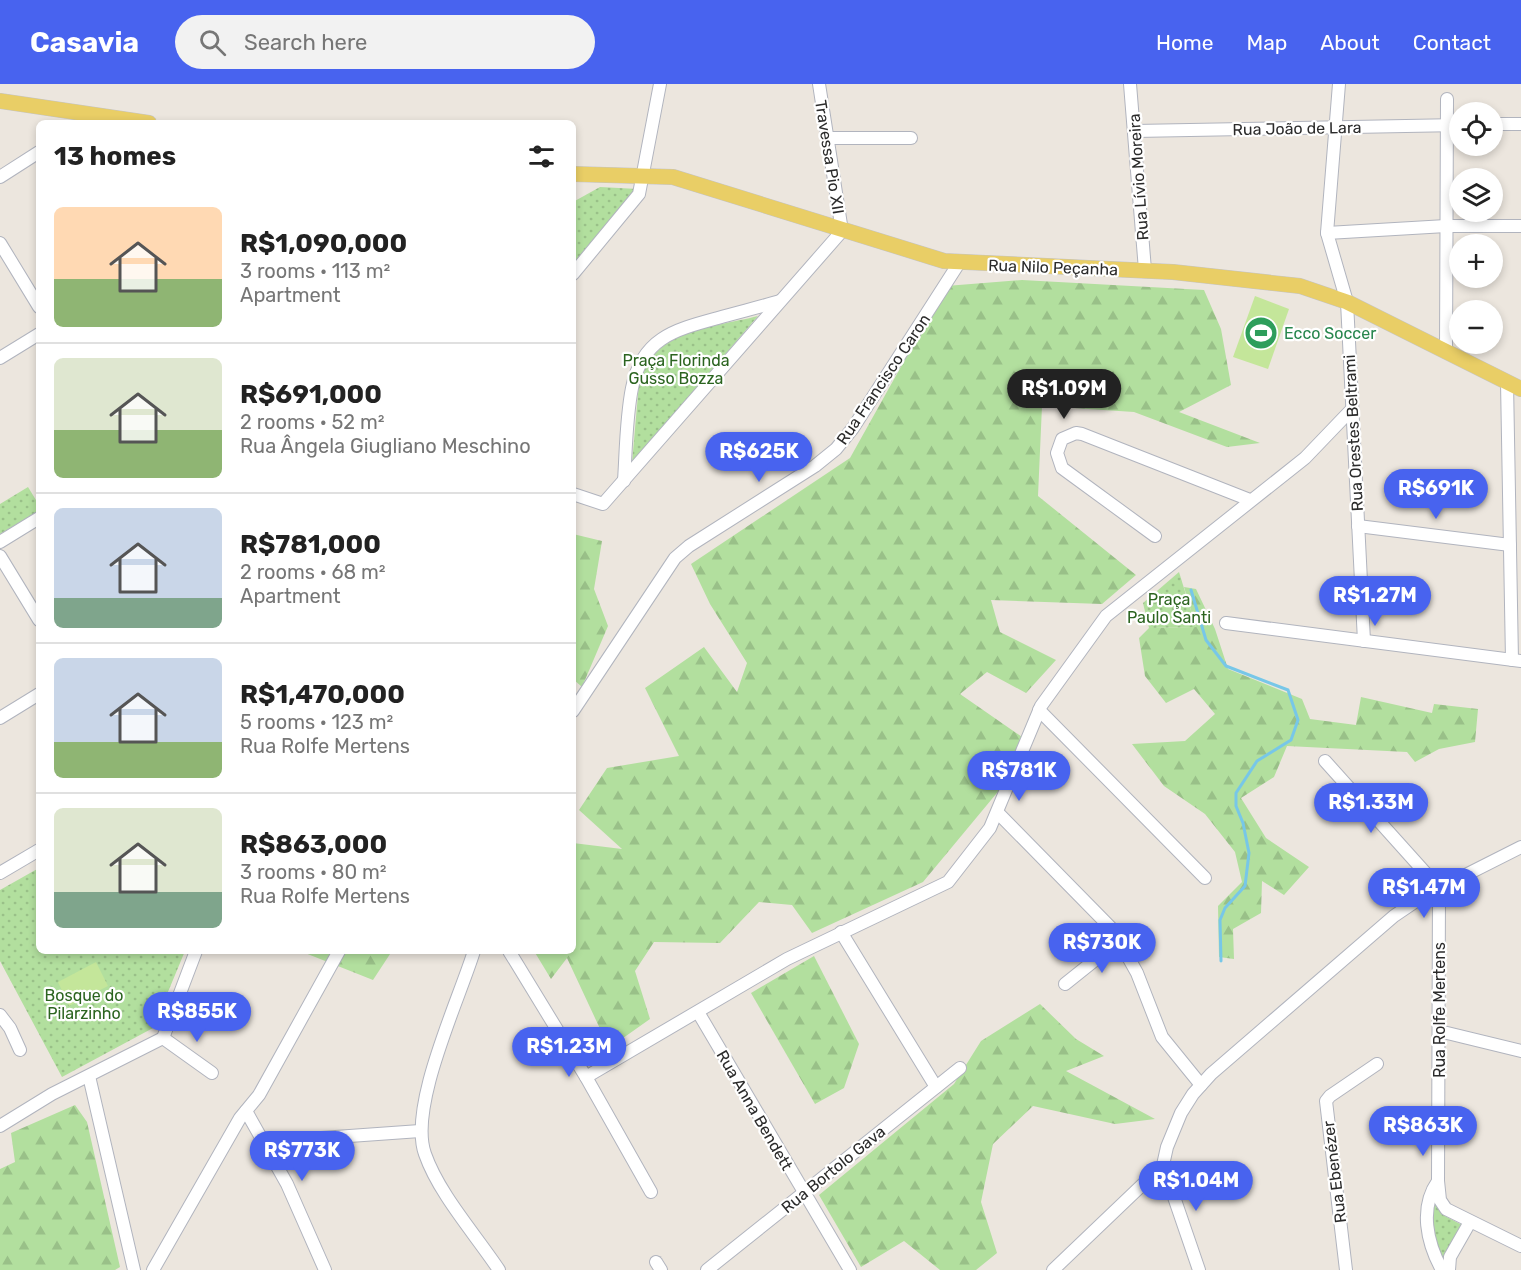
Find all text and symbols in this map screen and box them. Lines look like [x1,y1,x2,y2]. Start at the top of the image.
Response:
search box [175,15,595,69]
text: Casavia [30,26,139,59]
icon: search [196,26,229,59]
text: Search here [244,29,367,56]
text: Home [1156,30,1213,55]
text: Map [1246,30,1287,55]
text: About [1320,30,1380,55]
text: Contact [1413,30,1491,55]
street label: Travessa Pio XII [811,99,848,216]
map controls [1449,102,1503,354]
button: locate [1449,102,1503,156]
street label: Rua Lívio Moreira [1125,113,1152,241]
street label: Rua João de Lara [1232,118,1362,139]
icon: filters [525,140,558,173]
text: 13 homes [54,141,176,172]
button: layers [1449,168,1503,222]
text: R$1,090,000 [240,228,407,259]
icon: home [102,231,174,303]
button: + [1449,234,1503,288]
street label: Rua Nilo Peçanha [988,256,1118,279]
text: 3 rooms · 113 m² [240,259,390,283]
text: Apartment [240,283,341,307]
button: − [1449,300,1503,354]
street label: Rua Francisco Caron [833,310,934,448]
sports icon: Ecco Soccer [1243,315,1279,351]
place label: Ecco Soccer [1284,324,1376,343]
park label: Praça Florinda Gusso Bozza [622,351,730,388]
street label: Rua Orestes Beltrami [1340,354,1367,512]
pin: R$1.09M [1009,369,1119,420]
text: R$1.09M [1021,376,1107,400]
text: R$691,000 [240,379,382,410]
icon: home [102,382,174,454]
text: 2 rooms · 52 m² [240,410,385,434]
pin: R$625K [710,432,808,483]
text: Rua Ângela Giugliano Meschino [240,434,531,458]
text: R$625K [719,439,799,463]
pin: R$691K [1387,469,1485,520]
text: R$691K [1398,476,1474,500]
text: R$781,000 [240,529,381,560]
icon: home [102,532,174,604]
text: 2 rooms · 68 m² [240,560,386,584]
pin: R$1.27M [1320,576,1430,627]
text: R$1.27M [1333,583,1417,607]
text: Apartment [240,584,341,608]
park label: Praça Paulo Santi [1127,590,1211,627]
text: R$1,470,000 [240,679,405,710]
icon: home [102,682,174,754]
text: 5 rooms · 123 m² [240,710,393,734]
text: Rua Rolfe Mertens [240,734,410,758]
pin: R$781K [970,751,1068,802]
text: R$781K [981,758,1057,782]
pin: R$1.33M [1316,783,1426,834]
text: R$1.33M [1328,790,1414,814]
text: R$863,000 [240,829,387,860]
icon: home [102,832,174,904]
text: 3 rooms · 80 m² [240,860,387,884]
pin: R$1.47M [1369,868,1479,919]
text: R$1.47M [1382,875,1466,899]
text: Rua Rolfe Mertens [240,884,410,908]
pin: R$730K [1053,923,1151,974]
text: R$730K [1063,930,1141,954]
street label: Rua Rolfe Mertens [1430,942,1449,1078]
park label: Bosque do Pilarzinho [45,986,123,1023]
pin: R$855K [148,992,246,1043]
text: R$855K [157,999,237,1023]
pin: R$1.23M [514,1027,624,1078]
text: R$1.23M [526,1034,612,1058]
street label: Rua Anna Bendett [712,1047,797,1174]
pin: R$863K [1374,1106,1472,1157]
text: R$863K [1383,1113,1463,1137]
street label: Rua Ebenézer [1319,1120,1350,1224]
street label: Rua Bortolo Gava [778,1122,889,1217]
pin: R$773K [253,1131,351,1182]
text: R$773K [264,1138,340,1162]
pin: R$1.04M [1141,1161,1251,1212]
text: R$1.04M [1153,1168,1239,1192]

